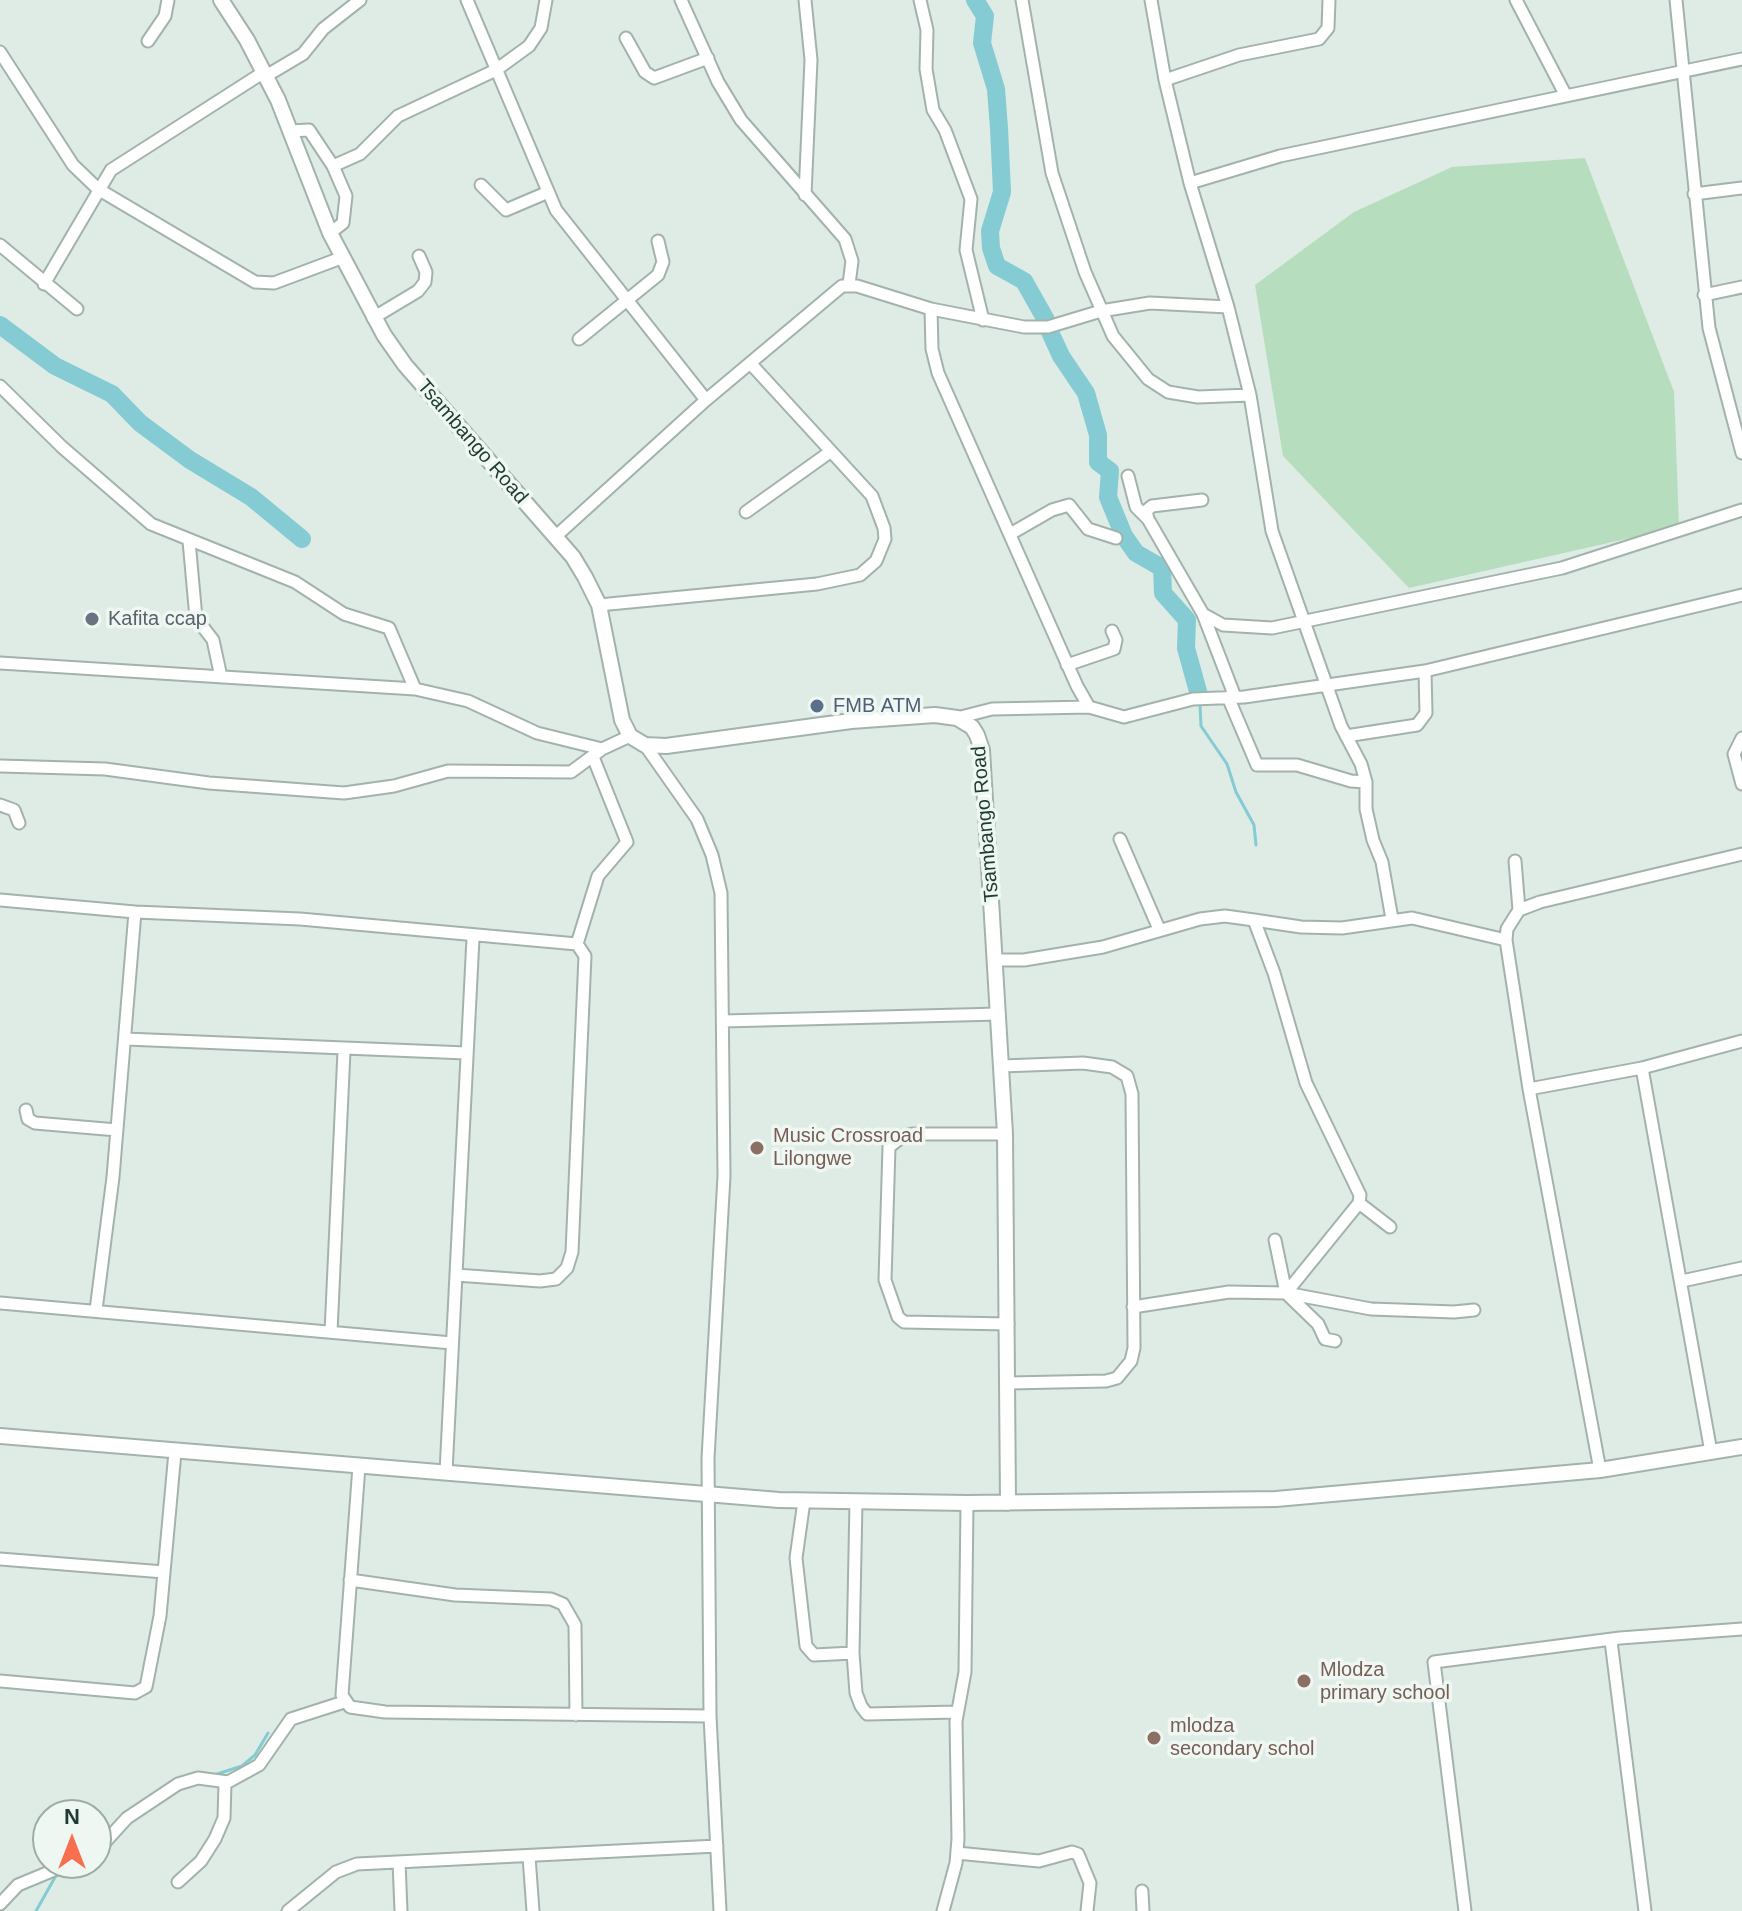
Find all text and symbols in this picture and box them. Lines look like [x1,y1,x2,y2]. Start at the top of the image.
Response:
street label: Tsambango Road [412,375,532,509]
place label: Kafita ccap [108,607,207,631]
marker: Kafita ccap [83,610,101,628]
place label: FMB ATM [833,694,922,718]
marker: FMB ATM [808,697,826,715]
street label: Tsambango Road [967,745,1005,903]
place label: Music Crossroad Lilongwe [773,1124,923,1171]
marker: Music Crossroad Lilongwe [748,1139,766,1157]
place label: Mlodza primary school [1320,1658,1450,1705]
marker: Mlodza primary school [1295,1672,1313,1690]
place label: mlodza secondary schol [1170,1714,1315,1761]
marker: mlodza secondary schol [1145,1729,1163,1747]
north arrow [32,1799,112,1879]
text: N [64,1804,80,1829]

